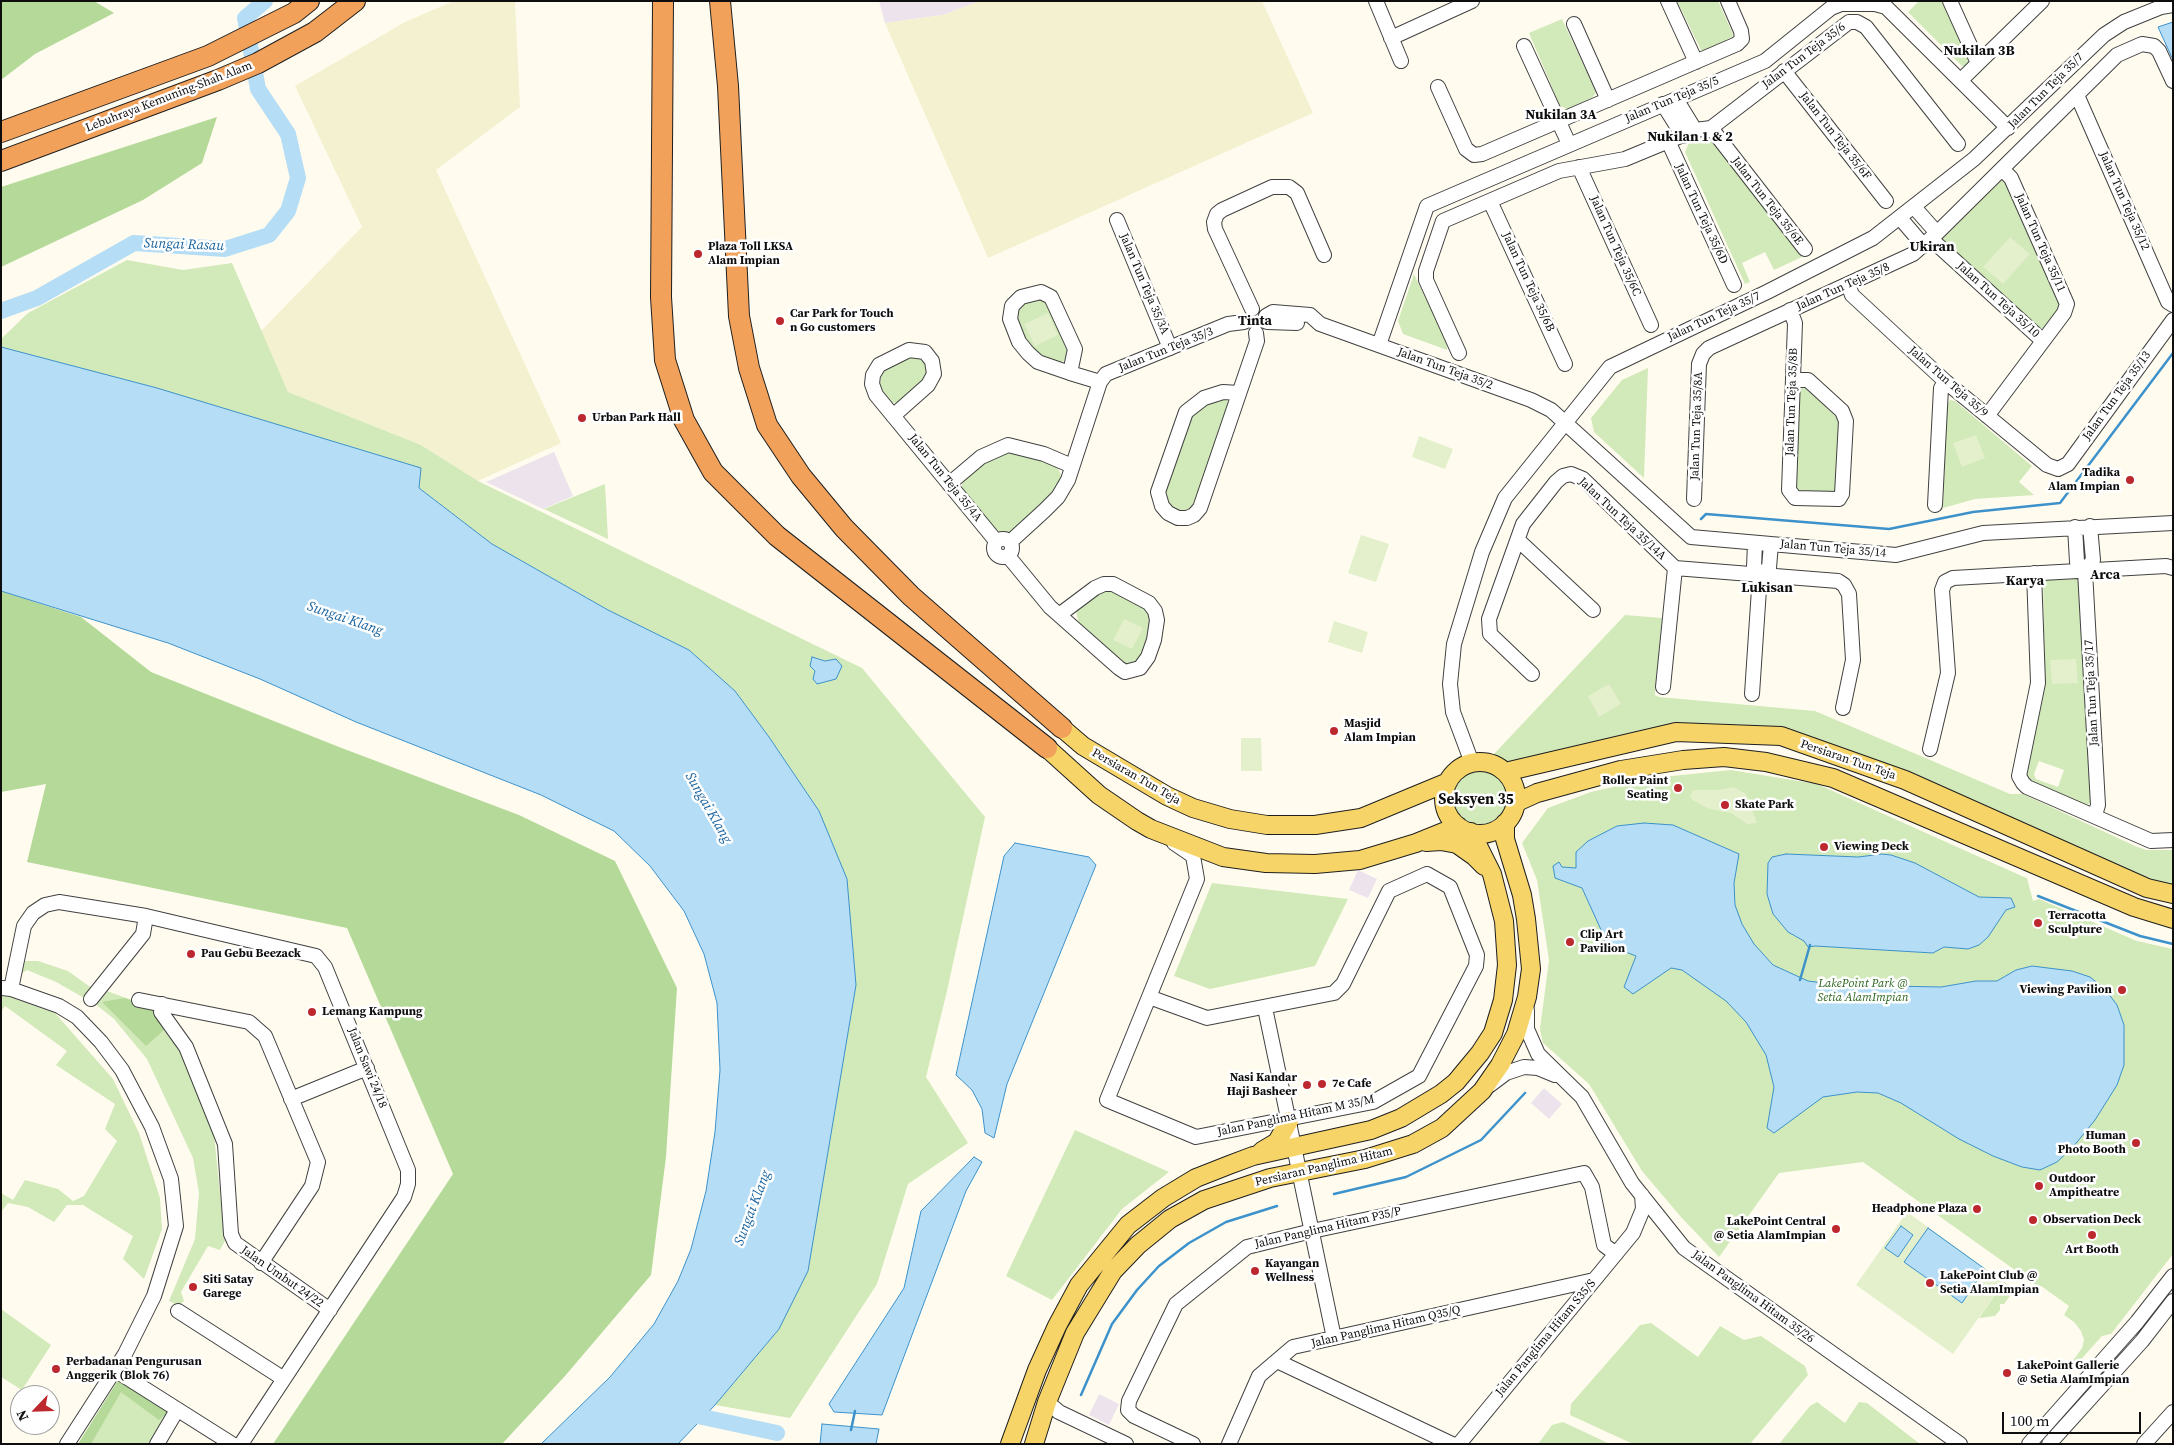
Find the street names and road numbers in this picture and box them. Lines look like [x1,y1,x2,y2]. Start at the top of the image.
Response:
street label: Jalan Tun Teja 35/6 [1759,20,1849,92]
street label: Jalan Tun Teja 35/7 [2005,50,2087,132]
street label: Lebuhraya Kemuning-Shah Alam [84,59,254,135]
street label: Jalan Tun Teja 35/5 [1623,74,1721,126]
street label: Jalan Tun Teja 35/6F [1796,89,1874,183]
street label: Jalan Tun Teja 35/12 [2096,149,2152,253]
street label: Jalan Tun Teja 35/6E [1728,154,1806,248]
street label: Jalan Tun Teja 35/6D [1671,161,1731,267]
street label: Jalan Tun Teja 35/11 [2012,191,2068,295]
street label: Jalan Tun Teja 35/6C [1586,194,1644,298]
street label: Jalan Tun Teja 35/6B [1499,230,1557,334]
street label: Jalan Tun Teja 35/3A [1116,231,1172,337]
street label: Jalan Tun Teja 35/10 [1954,259,2042,341]
street label: Jalan Tun Teja 35/8 [1794,260,1892,314]
street label: Jalan Tun Teja 35/7 [1665,289,1763,345]
street label: Jalan Tun Teja 35/3 [1117,324,1215,376]
street label: Jalan Tun Teja 35/9 [1905,344,1991,420]
street label: Jalan Tun Teja 35/2 [1395,345,1495,393]
street label: Jalan Tun Teja 35/8B [1783,348,1801,456]
street label: Jalan Tun Teja 35/13 [2080,349,2154,443]
street label: Jalan Tun Teja 35/8A [1688,371,1706,481]
street label: Jalan Tun Teja 35/4A [905,431,985,525]
street label: Jalan Tun Teja 35/14A [1575,475,1669,563]
street label: Jalan Tun Teja 35/14 [1779,537,1887,561]
street label: Jalan Tun Teja 35/17 [2082,639,2102,747]
street label: Persiaran Tun Teja [1798,737,1898,783]
street label: Persiaran Tun Teja [1089,746,1183,808]
street label: Jalan Sawi 24/18 [344,1026,390,1110]
street label: Jalan Panglima Hitam M 35/M [1216,1092,1376,1140]
street label: Persiaran Panglima Hitam [1254,1144,1394,1190]
street label: Jalan Panglima Hitam P35/P [1253,1204,1403,1252]
street label: Jalan Umbut 24/22 [238,1243,326,1311]
street label: Jalan Panglima Hitam 35/26 [1689,1248,1817,1346]
street label: Jalan Panglima Hitam S35/S [1493,1277,1599,1399]
street label: Jalan Panglima Hitam Q35/Q [1310,1303,1462,1351]

